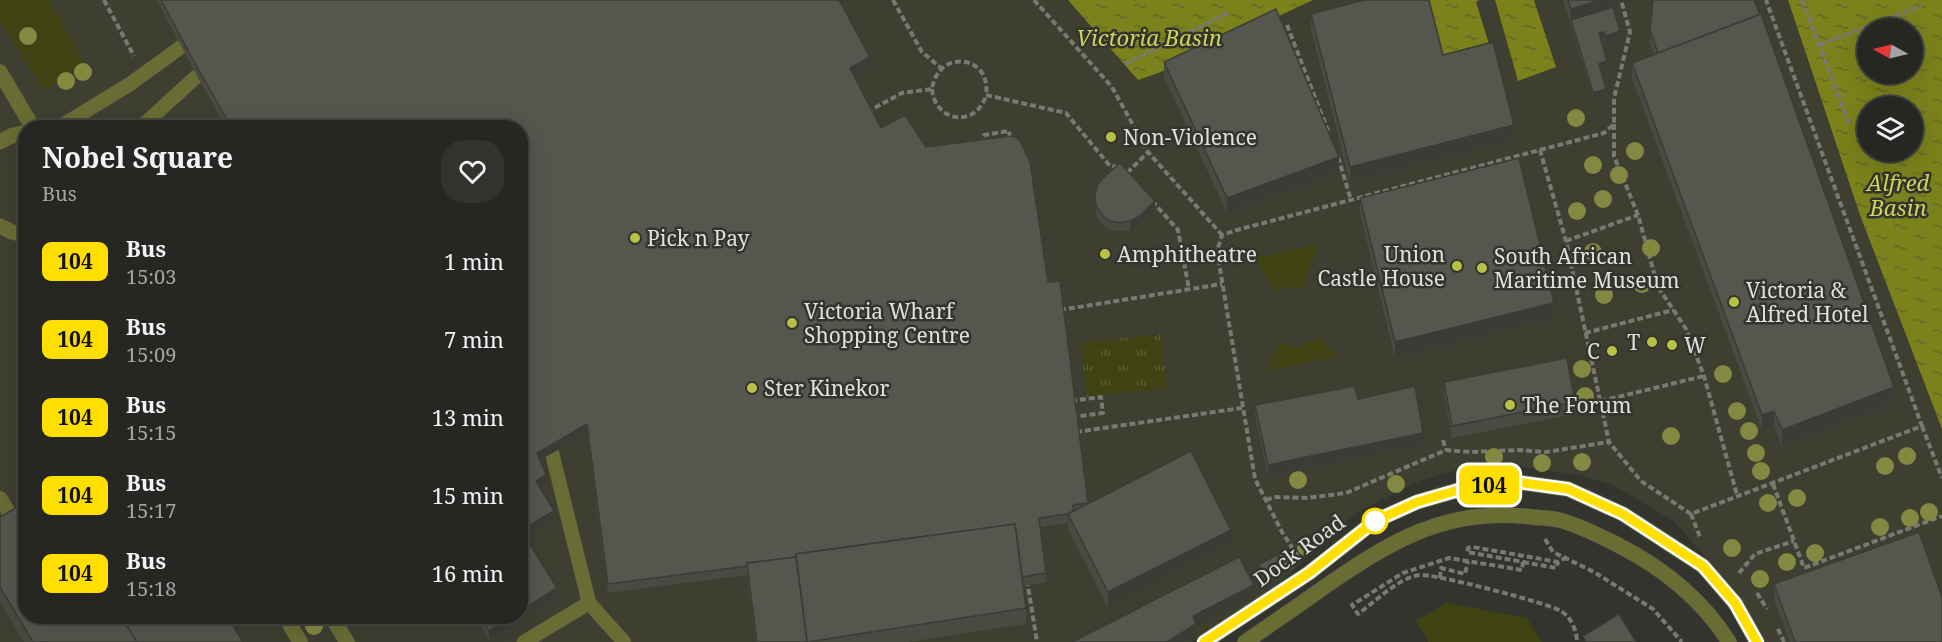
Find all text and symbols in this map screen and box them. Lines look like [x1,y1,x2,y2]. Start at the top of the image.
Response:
north arrow [1857,18,1923,84]
map controls [1857,18,1923,162]
water label: Victoria Basin [1076,22,1222,52]
button: layers [1857,96,1923,162]
place label: Non-Violence [1123,123,1257,151]
marker: Non-Violence [1104,130,1118,144]
text: Nobel Square [42,138,233,176]
button: heart [441,140,504,203]
water label: Alfred Basin [1865,167,1930,222]
text: Bus [42,180,77,207]
place label: Pick n Pay [647,224,750,252]
marker: Pick n Pay [628,231,642,245]
text: Bus [126,233,166,263]
place label: Amphitheatre [1117,240,1257,268]
place label: Union Castle House [1317,240,1445,292]
place label: South African Maritime Museum [1494,242,1680,294]
text: 1 min [444,246,504,276]
text: 104 [57,247,93,275]
marker: Amphitheatre [1098,247,1112,261]
marker: Union Castle House [1450,259,1464,273]
marker: South African Maritime Museum [1475,261,1489,275]
text: 15:03 [126,263,176,290]
place label: Victoria & Alfred Hotel [1746,276,1869,328]
marker: Victoria & Alfred Hotel [1727,295,1741,309]
place label: Victoria Wharf Shopping Centre [804,297,970,349]
text: Bus [126,311,166,341]
marker: Victoria Wharf Shopping Centre [785,316,799,330]
text: 7 min [444,324,504,354]
text: 104 [57,325,93,353]
place label: T [1627,328,1640,356]
place label: W [1684,331,1706,359]
marker: T [1645,335,1659,349]
place label: C [1587,337,1600,365]
marker: W [1665,338,1679,352]
text: 15:09 [126,341,176,368]
marker: C [1605,344,1619,358]
place label: Ster Kinekor [764,374,890,402]
marker: Ster Kinekor [745,381,759,395]
text: Bus [126,389,166,419]
place label: The Forum [1522,391,1632,419]
marker: The Forum [1503,398,1517,412]
text: 13 min [432,402,504,432]
text: 104 [57,403,93,431]
text: 15:15 [126,419,176,446]
line badge: 104 [1454,466,1524,504]
text: Bus [126,467,166,497]
text: 104 [1471,471,1507,499]
text: 15 min [432,480,504,510]
text: 104 [57,481,93,509]
text: 15:17 [126,497,176,524]
street label: Dock Road [1248,507,1350,593]
unlabelled marker [1362,508,1388,534]
text: Bus [126,545,166,575]
text: 16 min [432,558,504,588]
text: 104 [57,559,93,587]
text: 15:18 [126,575,176,602]

